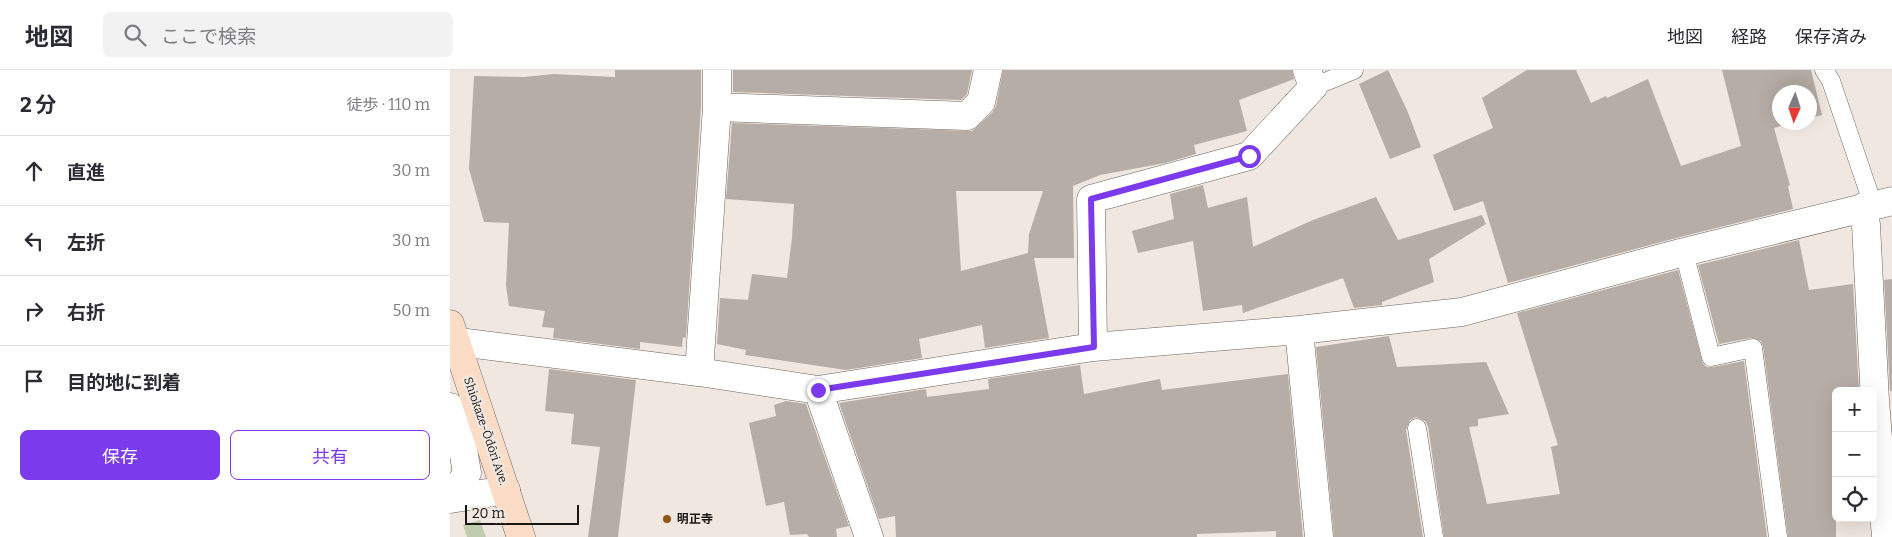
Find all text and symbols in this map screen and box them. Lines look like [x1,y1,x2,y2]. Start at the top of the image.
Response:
search box [103,12,453,57]
icon: search [121,21,149,49]
text: 地図 [25,23,73,51]
text: ここで検索 [161,25,256,48]
text: 地図 [1667,26,1703,48]
text: 経路 [1731,26,1767,48]
text: 保存済み [1795,26,1867,48]
north arrow [1772,85,1817,130]
text: 2 分 [20,92,57,118]
text: 徒歩 · 110 m [347,95,430,114]
route start [1238,145,1261,168]
icon: ahead [20,157,48,185]
text: 直進 [67,161,105,184]
text: 30 m [392,161,430,180]
icon: left [20,227,48,255]
text: 左折 [67,231,105,254]
text: 30 m [392,231,430,250]
icon: right [20,297,48,325]
text: 右折 [67,301,105,324]
text: 50 m [393,301,430,320]
icon: arrive [20,367,48,395]
text: 目的地に到着 [67,371,181,394]
street label: Shiokaze-Ōdōri Ave. [461,375,511,487]
route end [807,379,830,402]
map controls [1832,387,1877,522]
button: + [1832,387,1877,432]
button: 保存 [20,430,220,480]
button: 共有 [230,430,430,480]
button: − [1832,432,1877,477]
button: locate [1832,477,1877,522]
scale bar [465,502,579,525]
text: 20 m [472,505,505,522]
place label: 明正寺 [677,512,713,526]
marker: 明正寺 [661,513,673,525]

